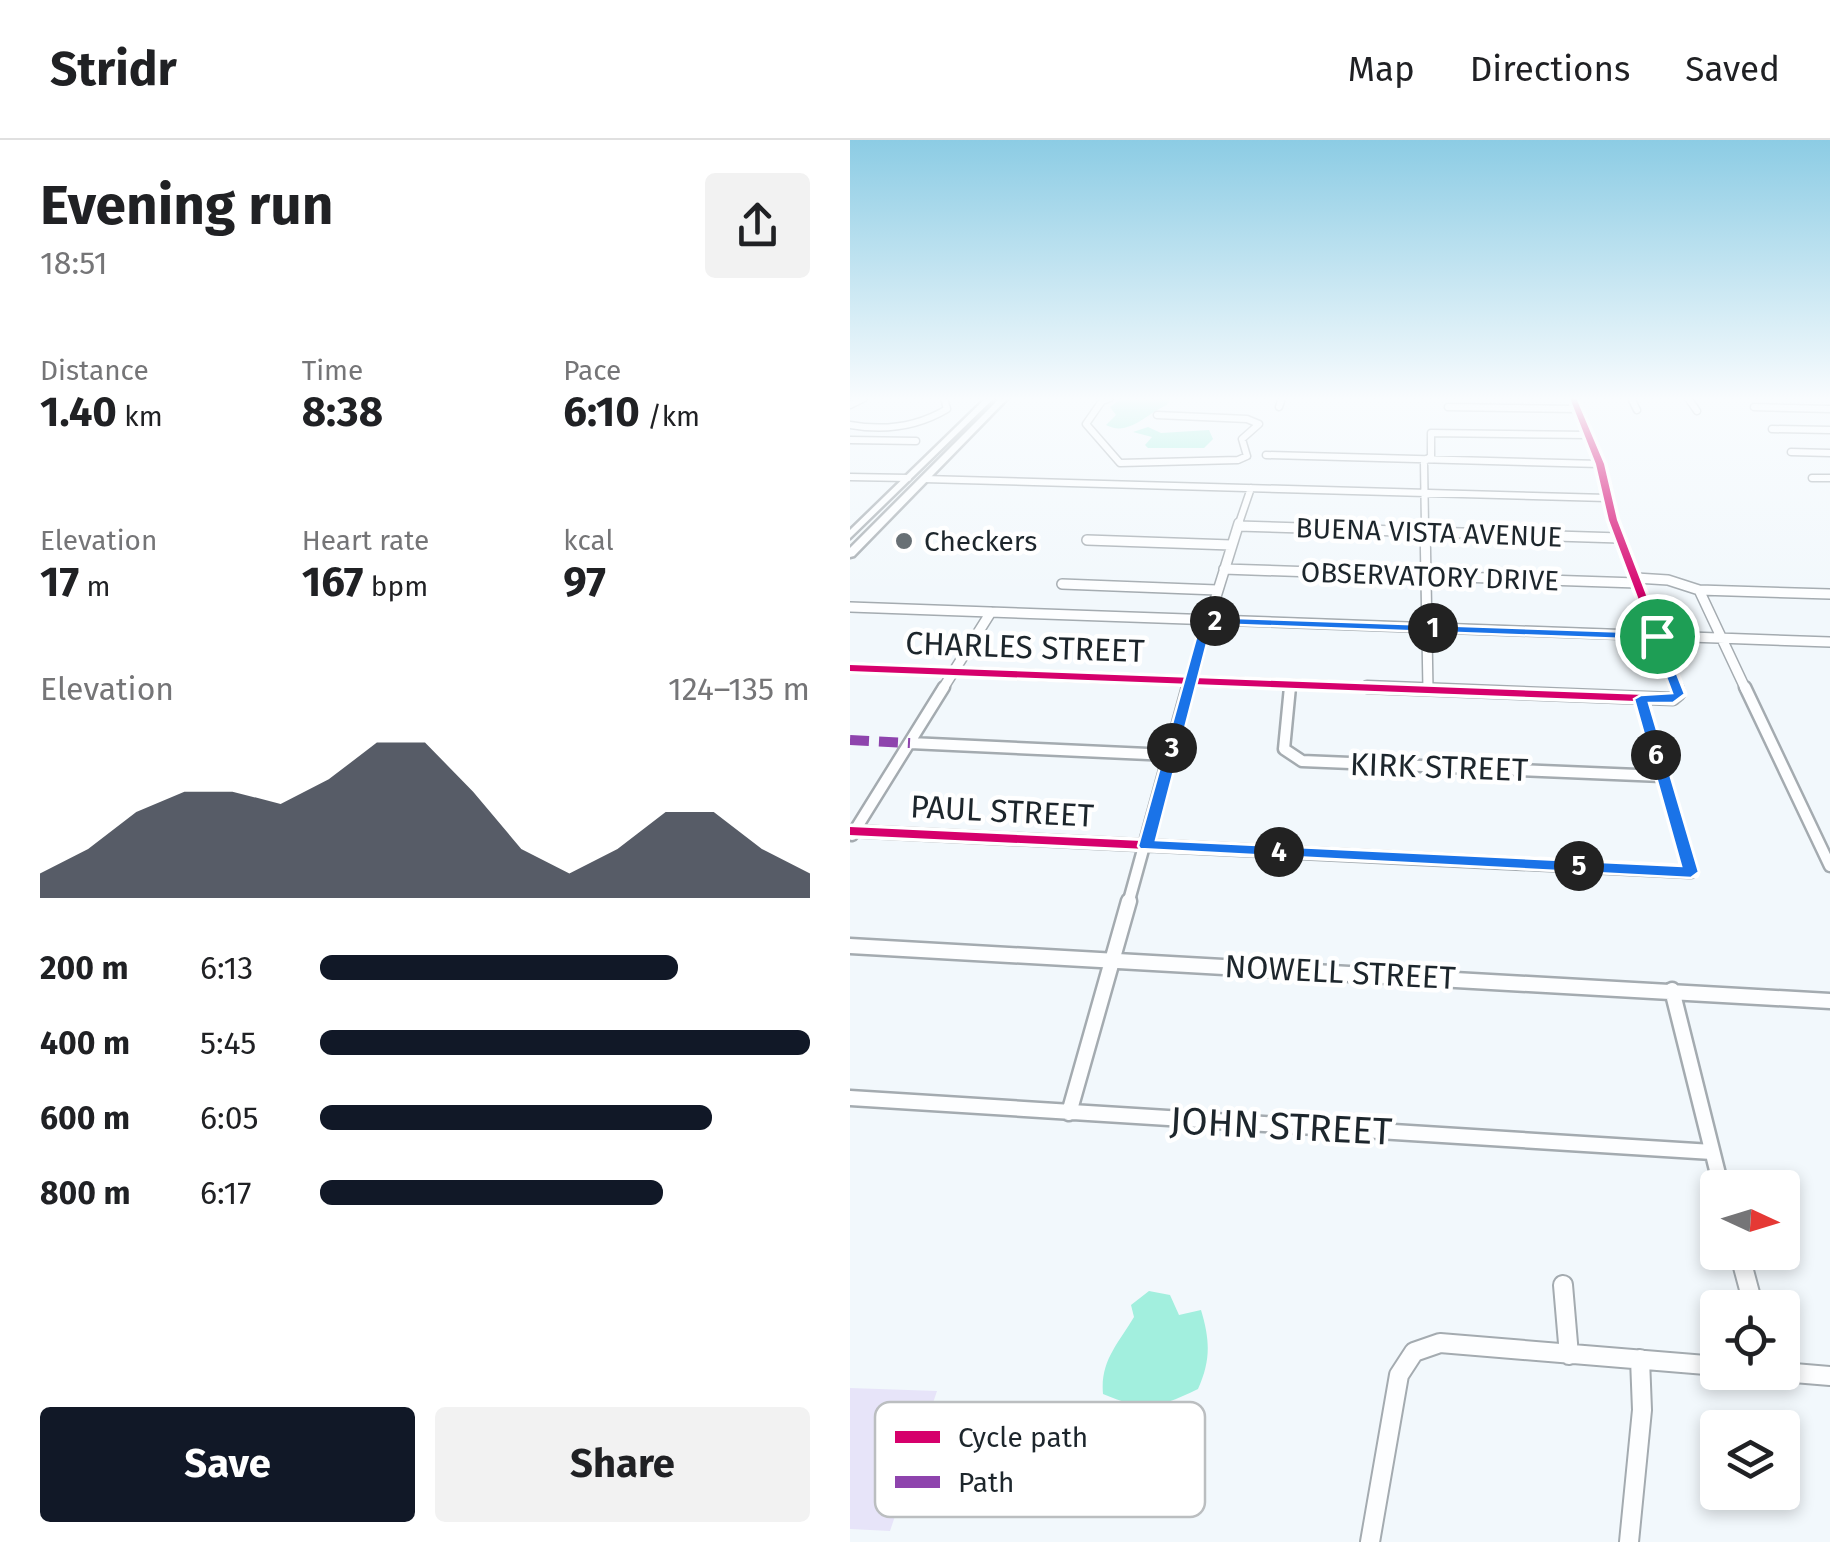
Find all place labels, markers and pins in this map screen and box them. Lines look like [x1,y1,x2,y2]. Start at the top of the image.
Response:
place label: Checkers [924,525,1037,558]
marker: Checkers [893,530,915,552]
pin [1615,594,1700,679]
pin: 2 [1190,596,1240,646]
pin: 1 [1408,603,1458,653]
pin: 3 [1147,723,1197,773]
pin: 6 [1631,730,1681,780]
pin: 4 [1254,827,1304,877]
pin: 5 [1554,841,1604,891]

